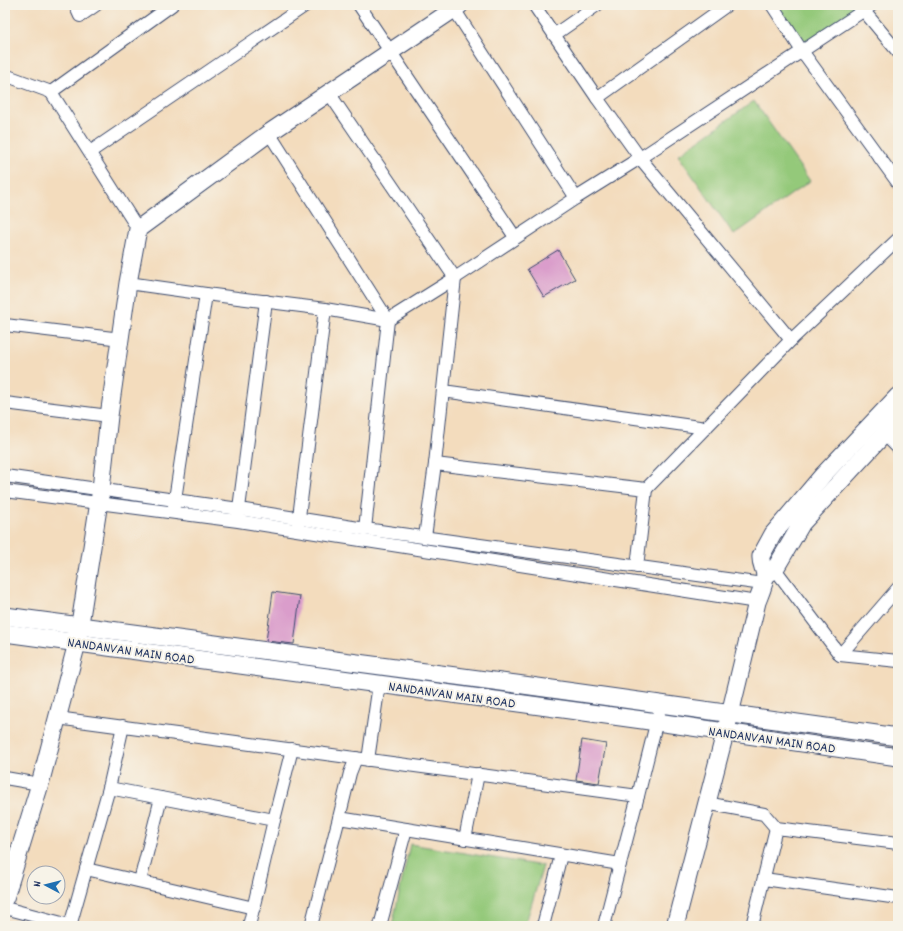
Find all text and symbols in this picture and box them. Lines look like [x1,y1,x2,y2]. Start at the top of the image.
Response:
street label: NANDANVAN MAIN ROAD [66,633,195,671]
street label: NANDANVAN MAIN ROAD [387,677,516,715]
street label: NANDANVAN MAIN ROAD [707,722,836,760]
north arrow [26,865,66,905]
text: N [30,880,46,888]

